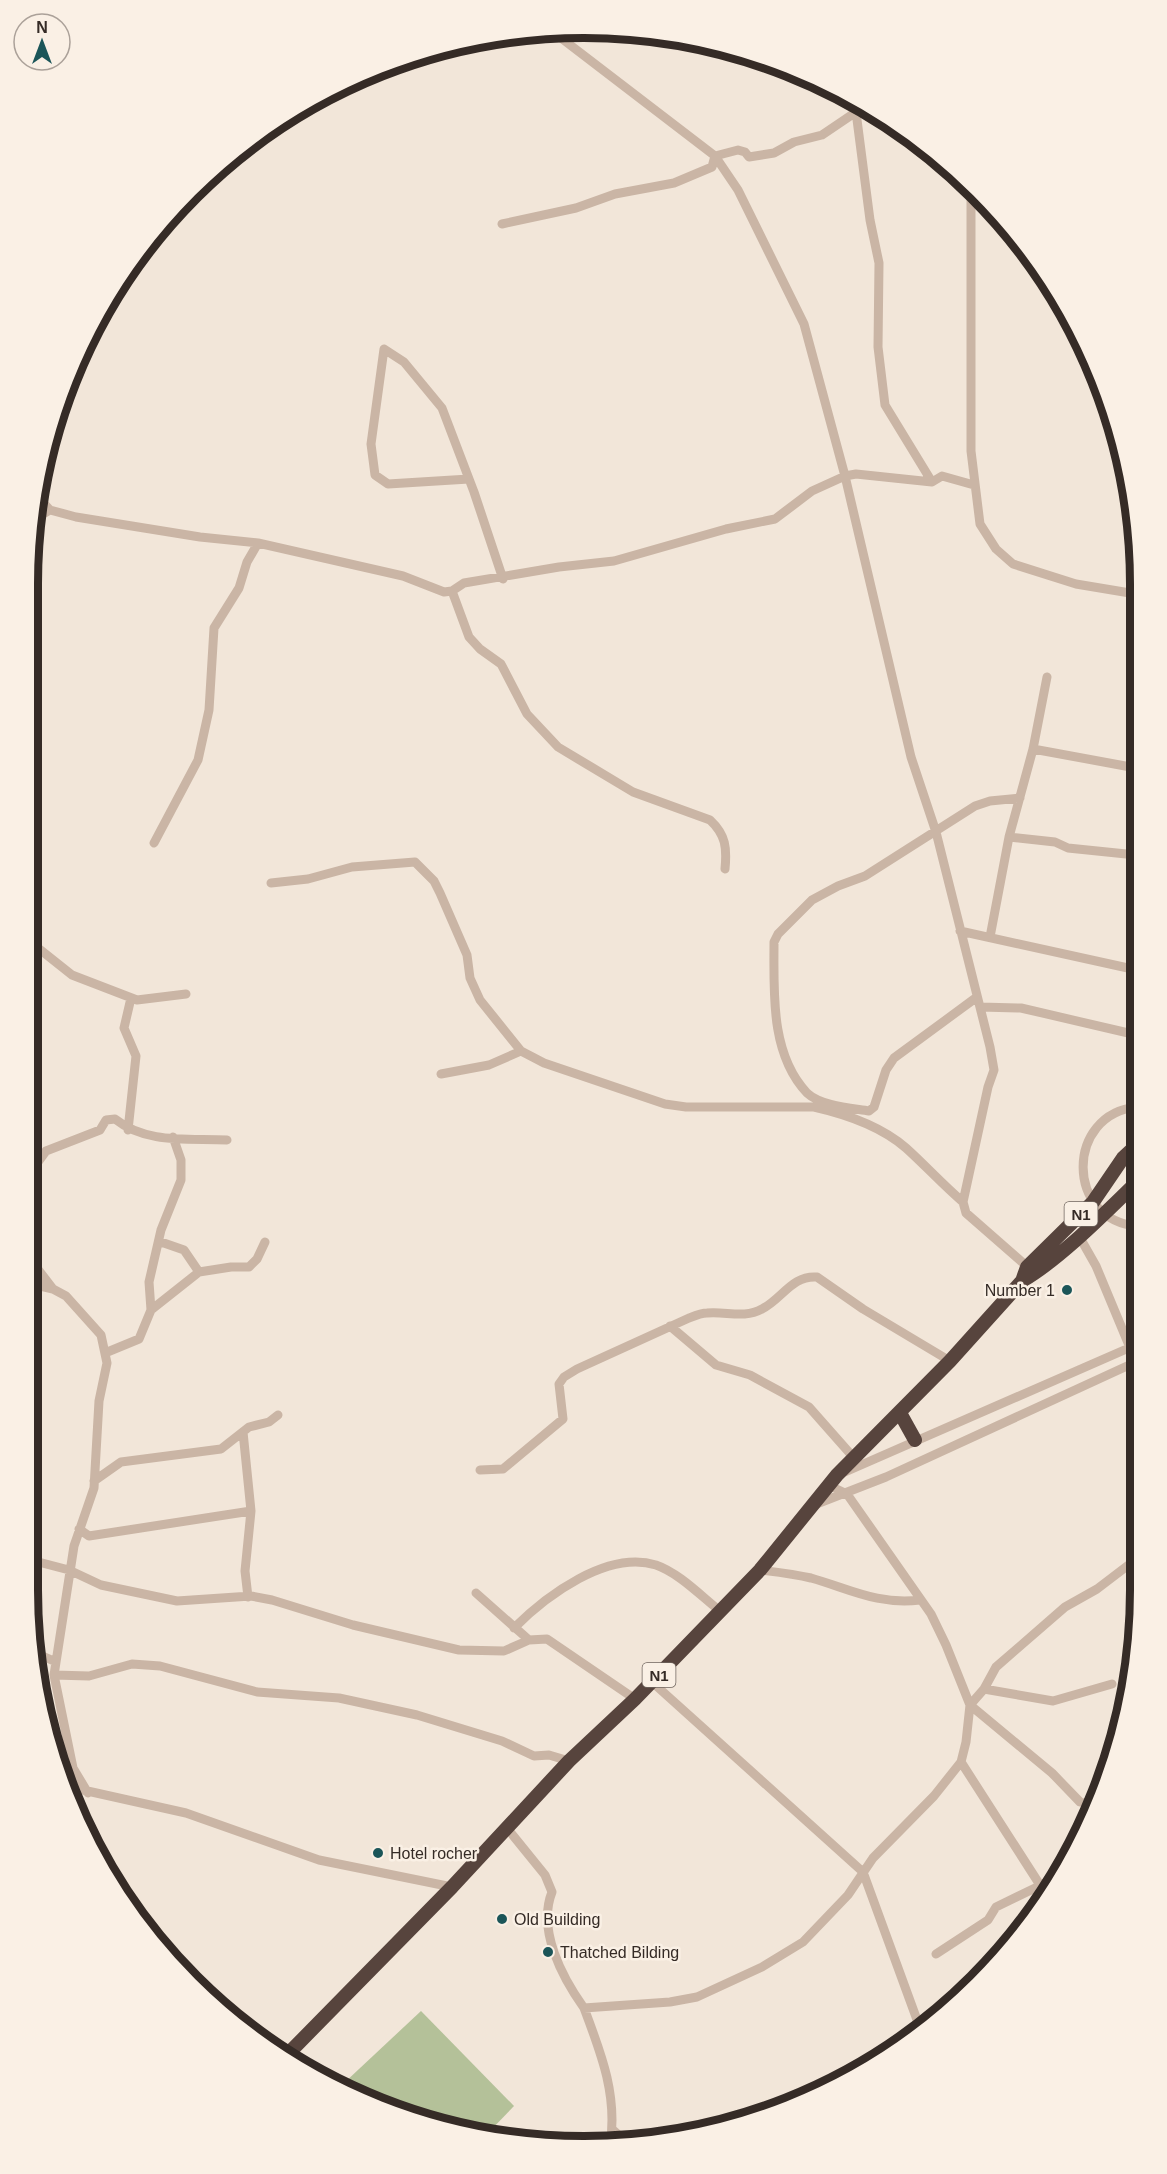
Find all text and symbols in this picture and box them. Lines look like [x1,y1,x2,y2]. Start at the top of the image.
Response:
north arrow [12,12,72,72]
text: N [36,19,48,36]
road number: N1 [1064,1202,1098,1226]
place label: Number 1 [985,1282,1055,1299]
marker: Number 1 [1060,1283,1074,1297]
road number: N1 [642,1663,676,1687]
place label: Hotel rocher [390,1845,478,1862]
marker: Hotel rocher [371,1846,385,1860]
place label: Old Building [514,1911,600,1928]
marker: Old Building [495,1912,509,1926]
place label: Thatched Bilding [560,1944,679,1961]
marker: Thatched Bilding [541,1945,555,1959]

